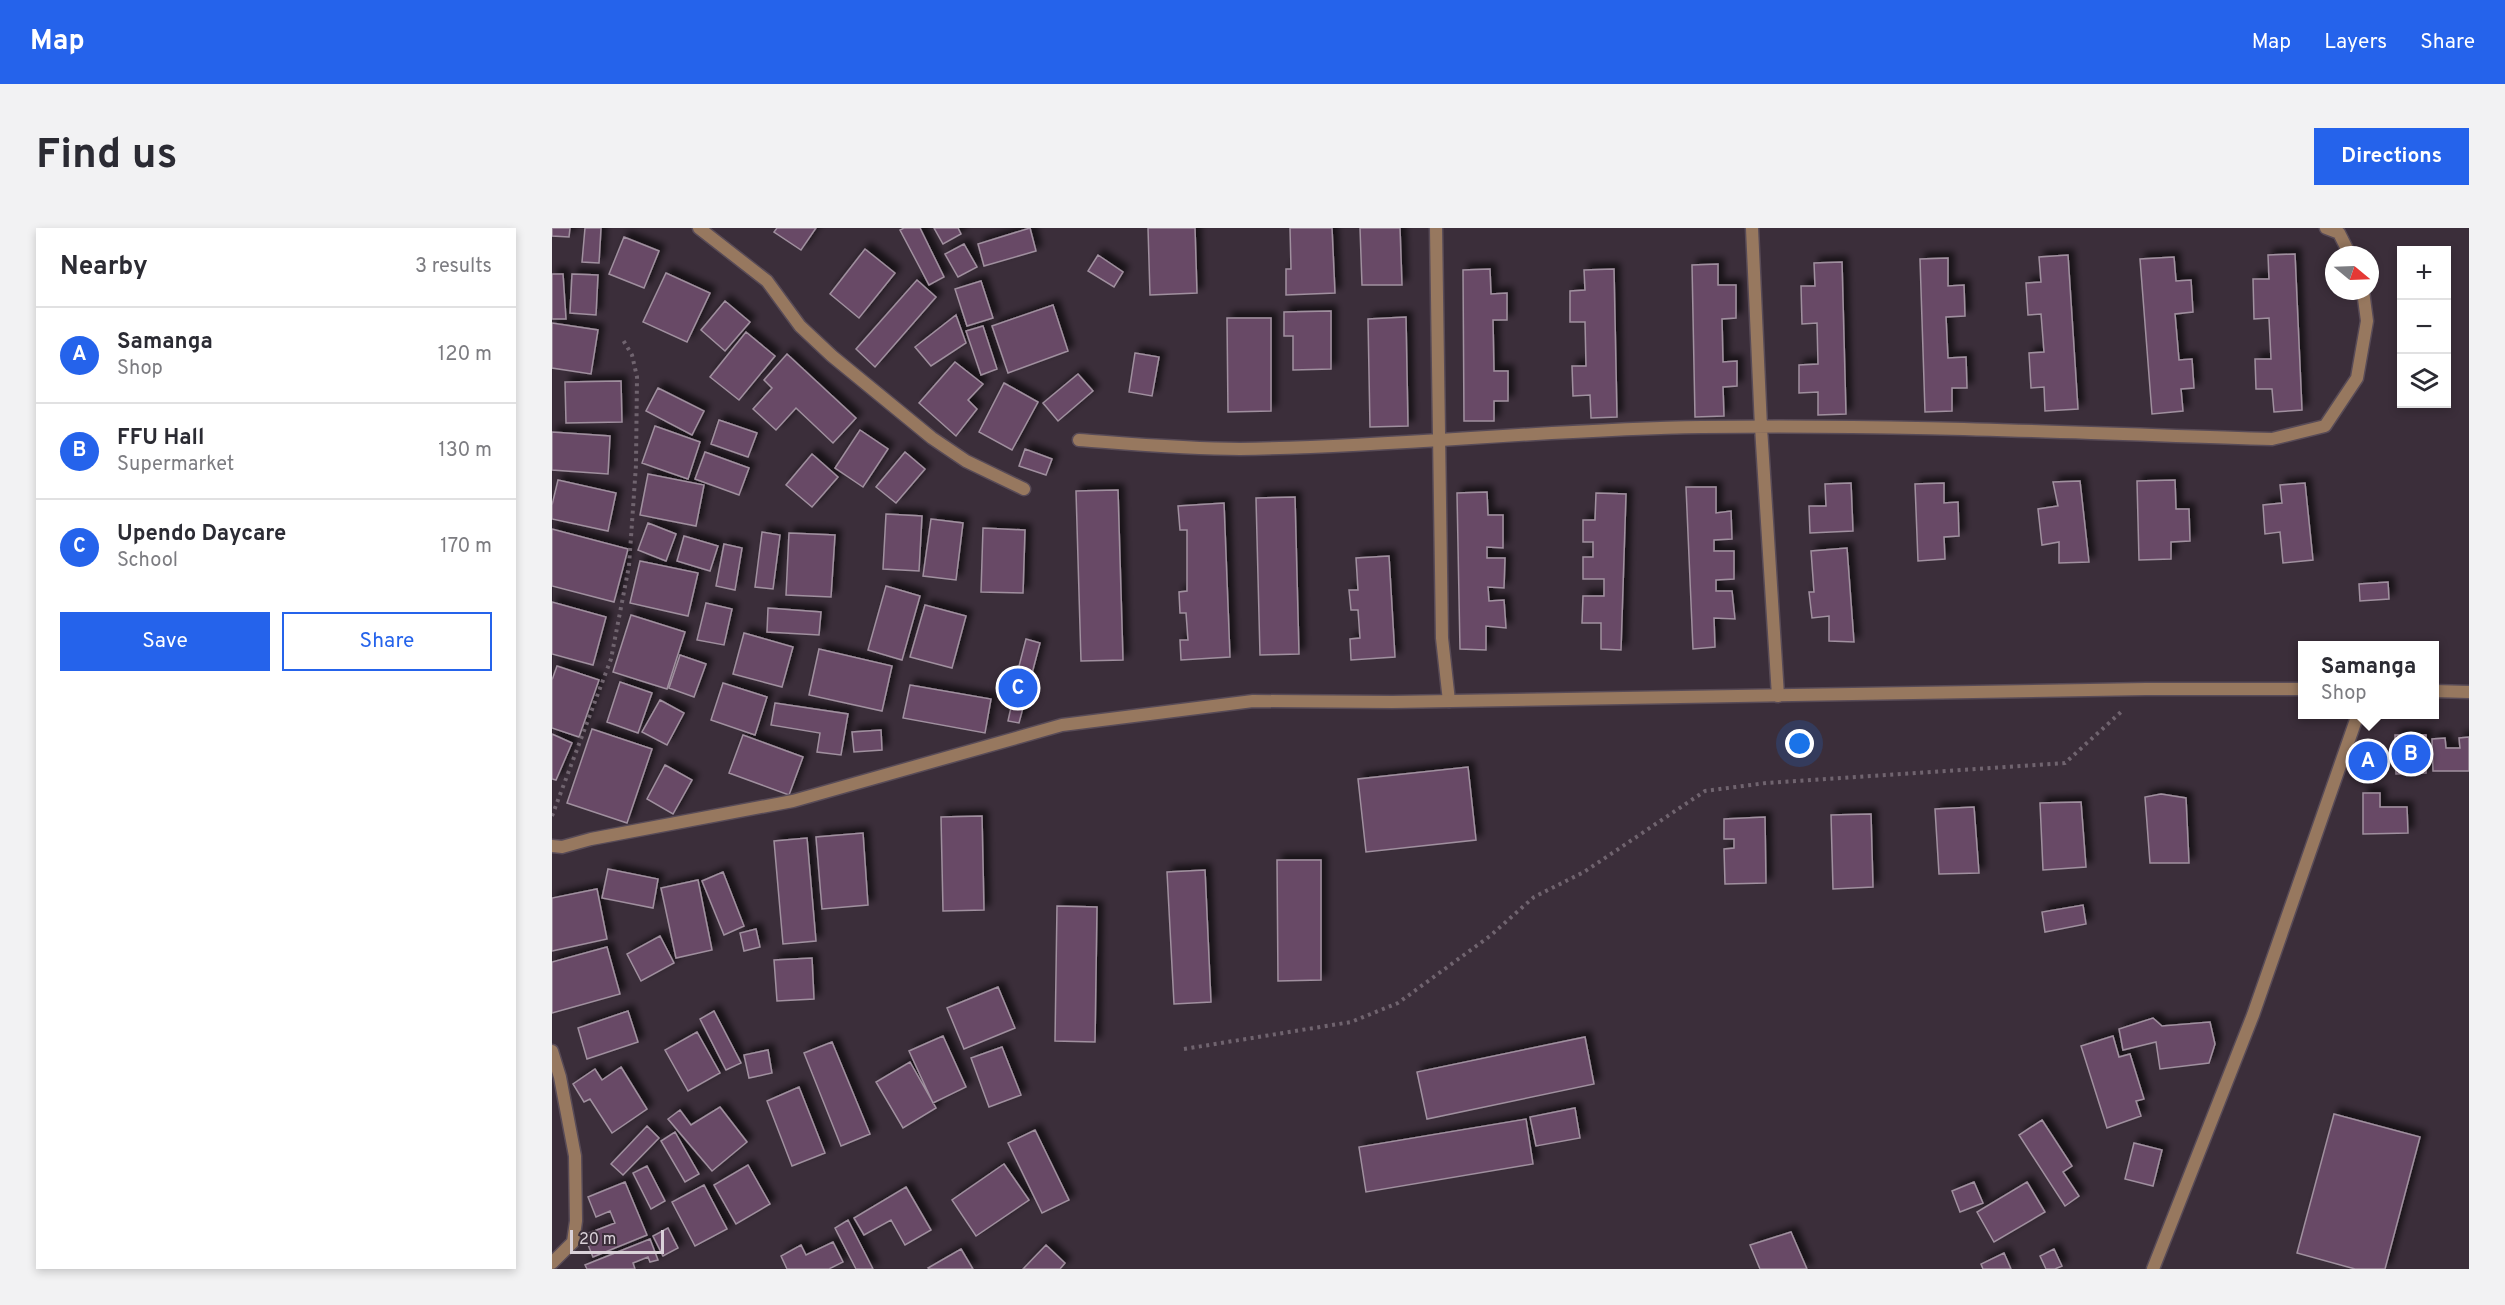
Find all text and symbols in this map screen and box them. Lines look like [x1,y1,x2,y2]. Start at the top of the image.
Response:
text: Map [30,24,85,60]
text: Map [2252,29,2291,56]
text: Layers [2324,29,2387,56]
text: Share [2420,29,2475,56]
button: Directions [2314,128,2469,185]
text: Find us [36,130,177,183]
north arrow [2325,246,2379,300]
map controls [2397,246,2451,408]
button: + [2397,246,2451,300]
text: Nearby [60,251,148,284]
text: 3 results [415,254,492,280]
button: − [2397,300,2451,354]
text: Samanga [117,329,213,356]
text: A [72,342,87,368]
text: 120 m [438,342,492,368]
button: layers [2397,354,2451,408]
text: Shop [117,356,163,382]
text: FFU Hall [117,425,204,452]
text: B [73,438,86,464]
text: 130 m [438,438,492,464]
text: Supermarket [117,452,234,478]
text: Upendo Daycare [117,521,286,548]
text: C [73,534,86,560]
text: 170 m [440,534,492,560]
text: School [117,548,178,574]
button: Save [60,612,270,671]
button: Share [282,612,492,671]
popup [2298,641,2439,719]
text: Samanga [2321,654,2416,681]
pin: C [998,666,1038,710]
text: Shop [2321,681,2367,707]
your location [1785,729,1814,758]
pin: B [2392,732,2430,776]
pin: A [2348,738,2388,784]
scale bar [570,1227,664,1254]
text: 20 m [579,1230,616,1250]

